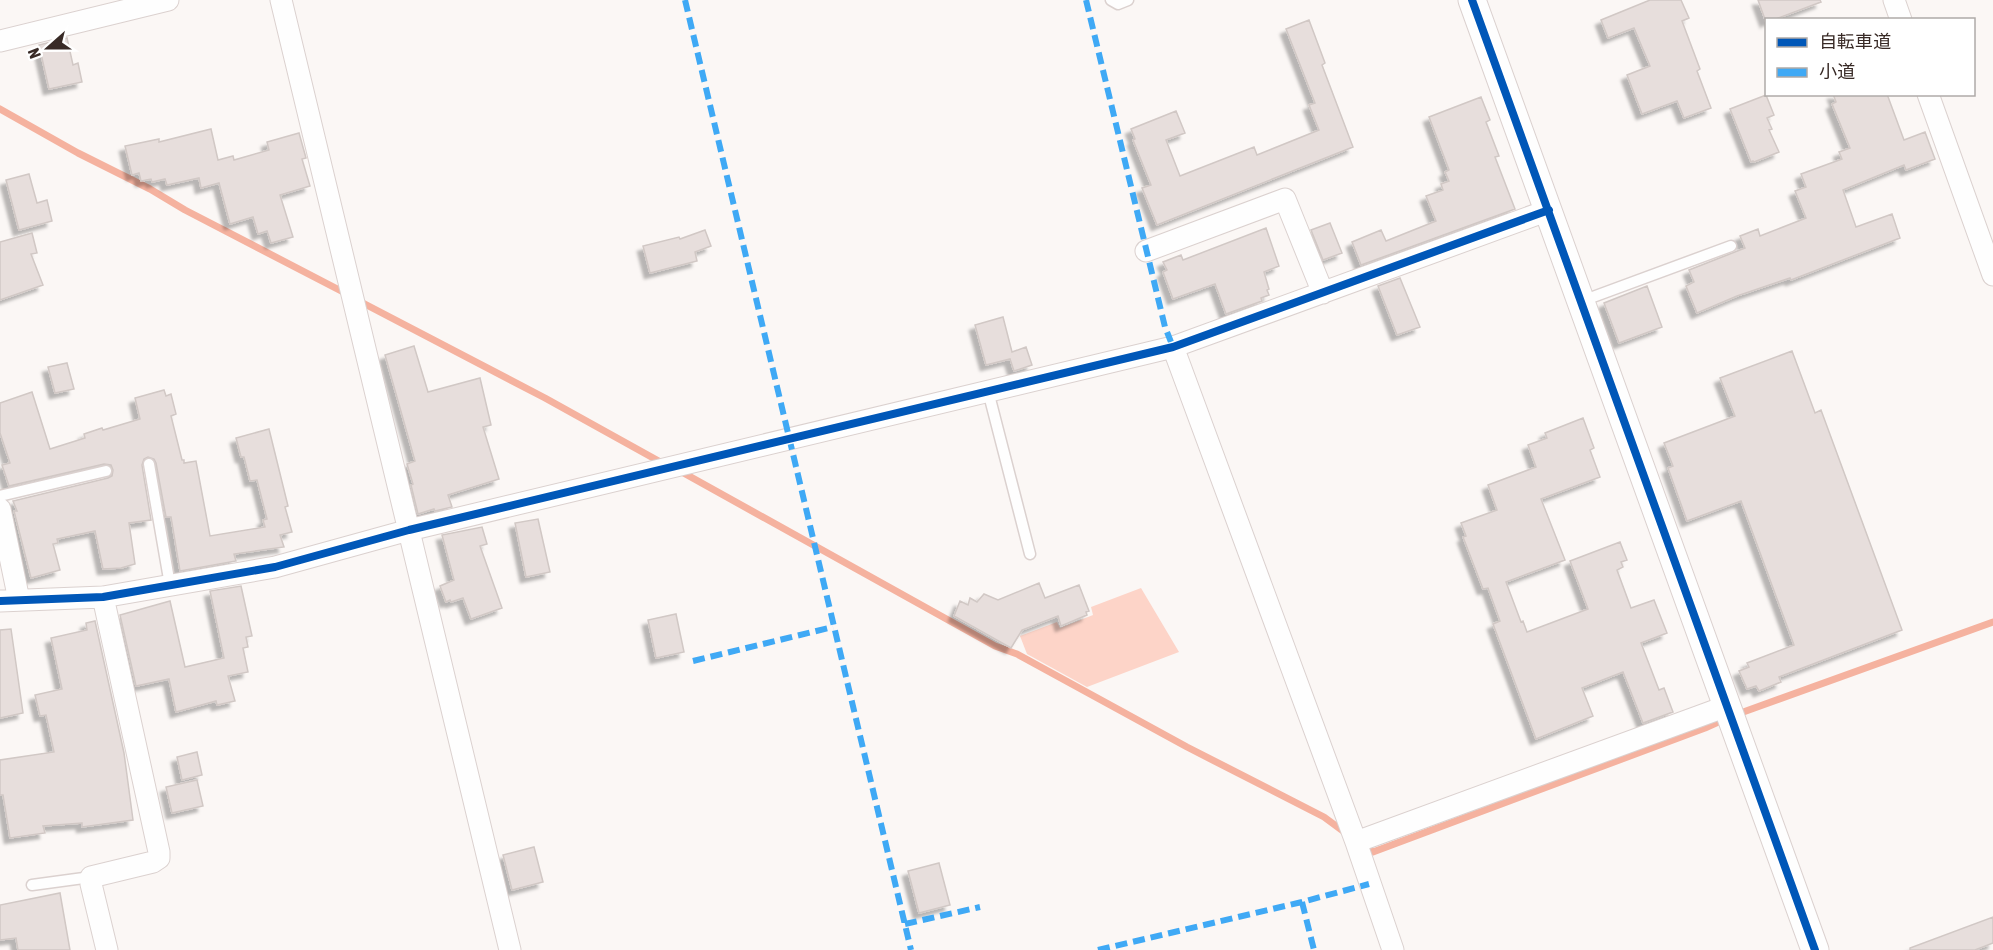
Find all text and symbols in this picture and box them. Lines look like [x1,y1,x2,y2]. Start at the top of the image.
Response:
north arrow [18,18,78,78]
legend [1765,18,1975,96]
text: 自転車道 [1819,31,1891,52]
text: N [24,46,44,61]
text: 小道 [1819,61,1855,82]

